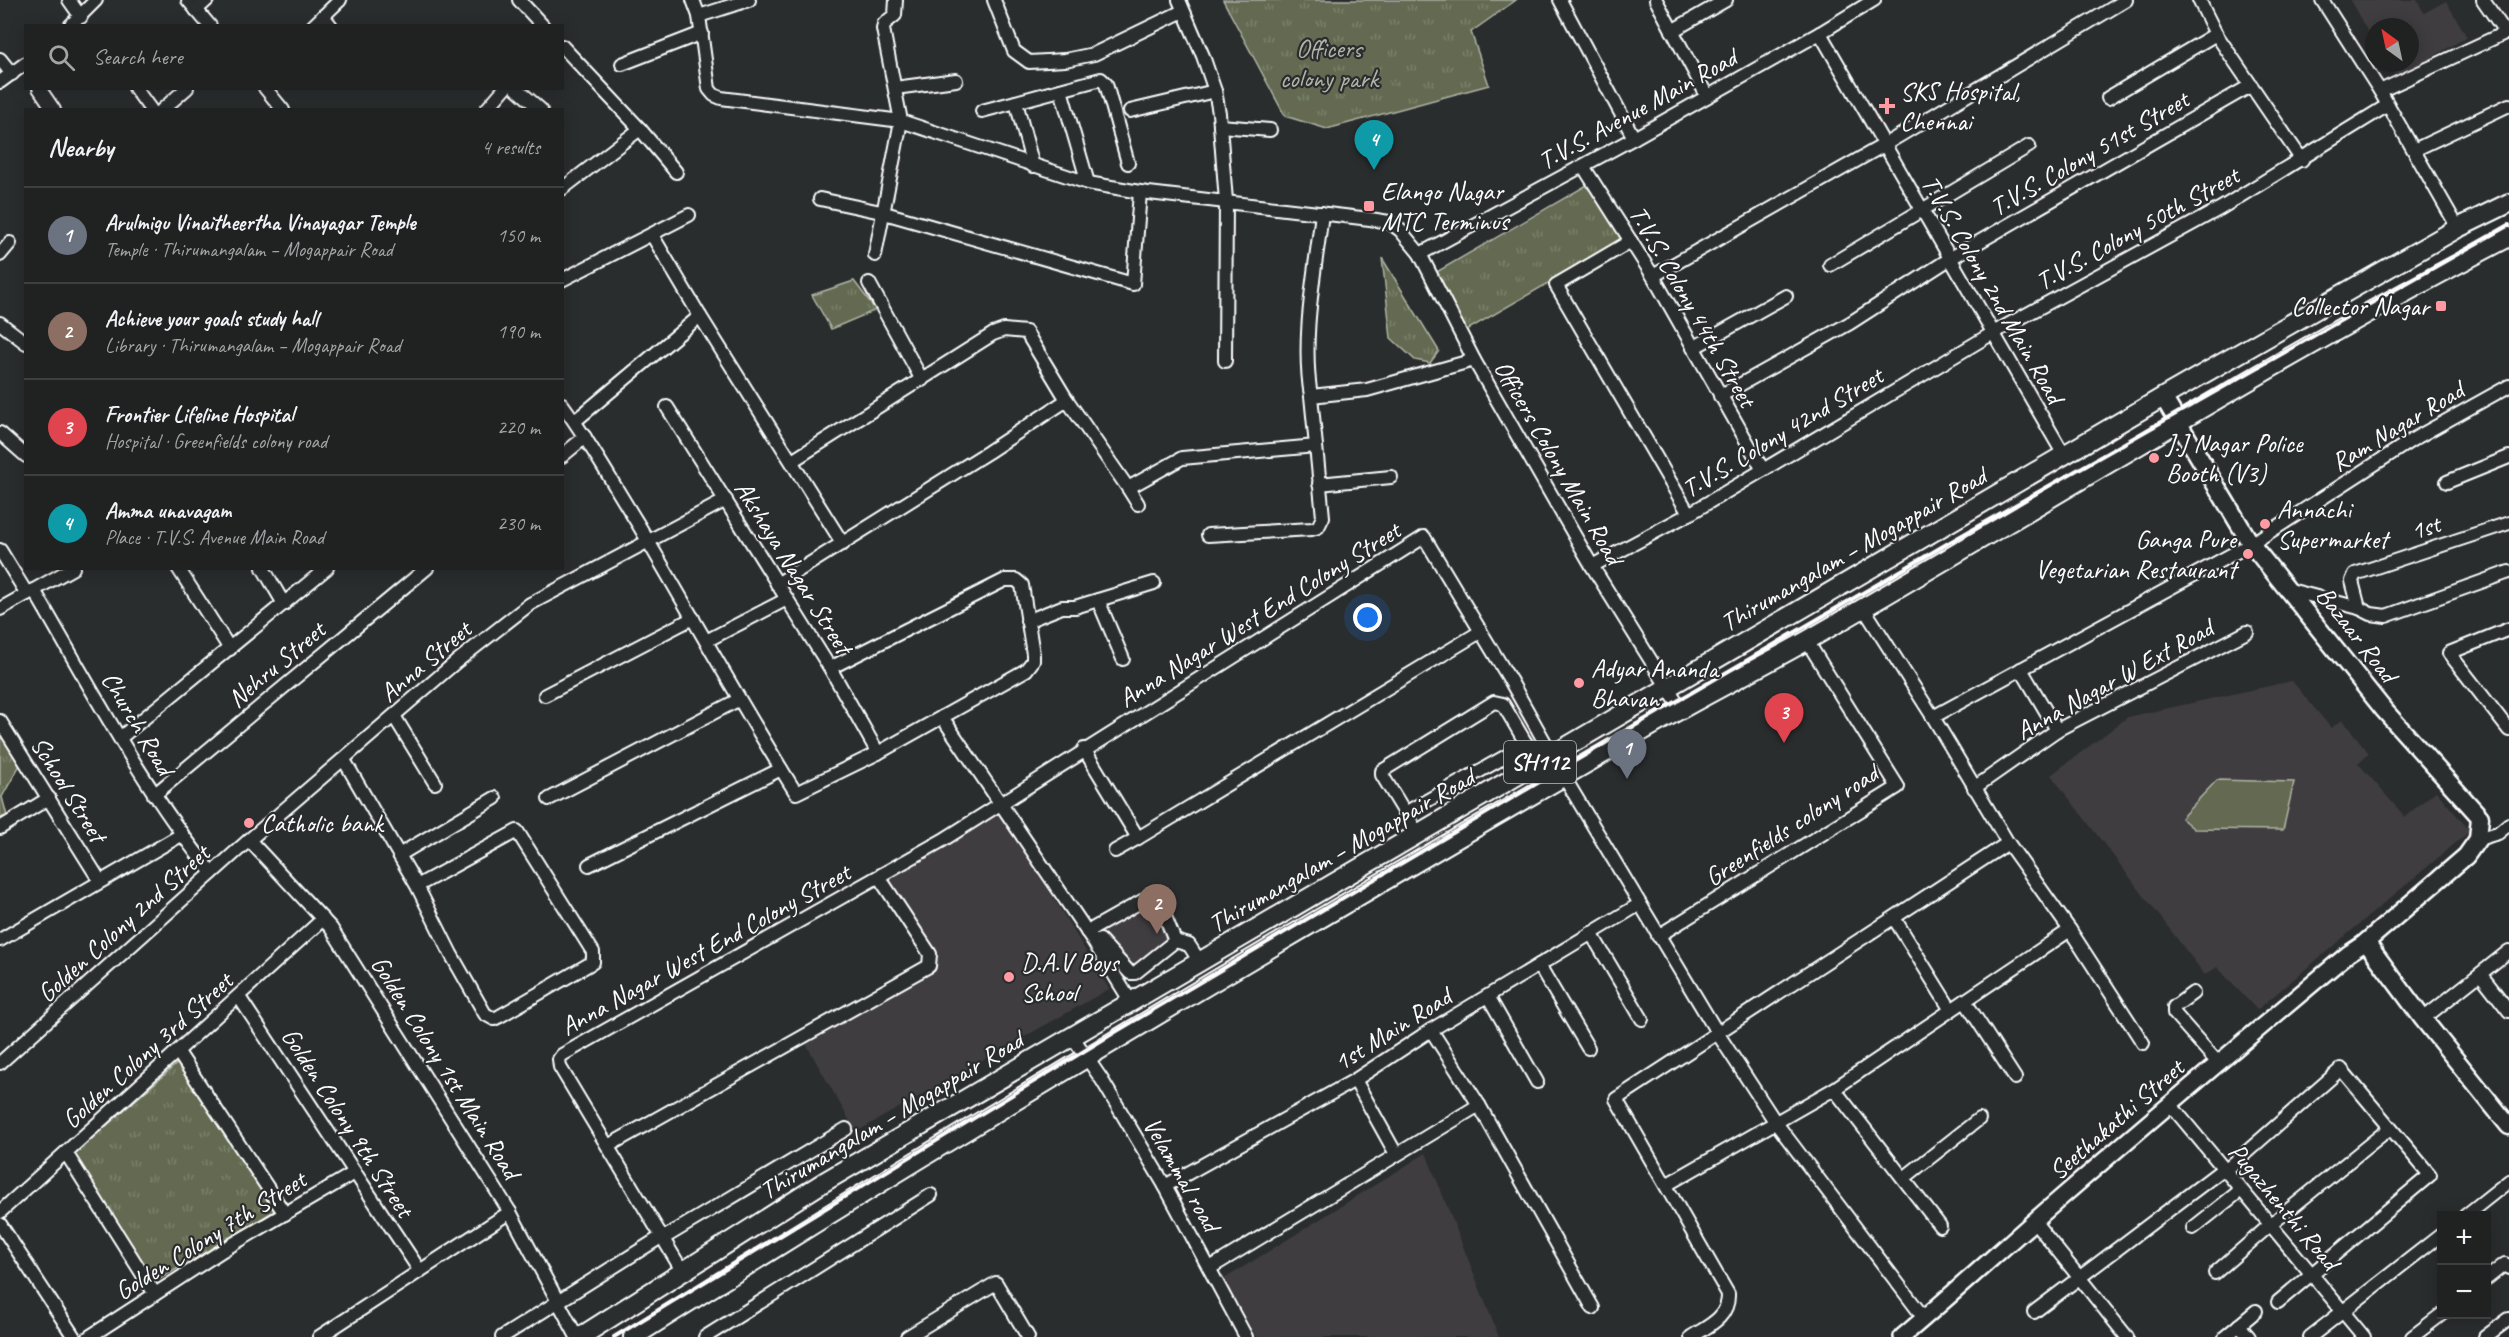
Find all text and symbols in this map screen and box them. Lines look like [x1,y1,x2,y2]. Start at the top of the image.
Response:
north arrow [2365,18,2419,72]
search box [24,24,564,90]
park label: Officers colony park [1280,32,1381,95]
street label: T.V.S. Avenue Main Road [1532,39,1746,178]
icon: search [45,41,78,74]
text: Search here [93,43,183,71]
place label: SKS Hospital, Chennai [1900,75,2020,138]
street label: T.V.S. Colony 51st Street [1984,82,2197,224]
marker: SKS Hospital, Chennai [1878,97,1896,115]
pin: 4 [1354,120,1394,170]
text: Nearby [48,131,113,164]
text: 4 results [481,135,540,160]
street label: T.V.S. Colony 50th Street [2030,158,2247,298]
street label: T.V.S. Colony 2nd Main Road [1914,170,2073,412]
place label: Elango Nagar MTC Terminus [1381,175,1510,238]
marker: Elango Nagar MTC Terminus [1362,199,1376,213]
street label: T.V.S. Colony 44th Street [1621,200,1765,415]
text: Arulmigu Vinaitheertha Vinayagar Temple [105,209,416,237]
text: 1 [63,223,72,248]
text: 150 m [497,223,540,248]
text: Temple · Thirumangalam – Mogappair Road [105,237,393,262]
place label: Collector Nagar [2291,290,2432,323]
marker: Collector Nagar [2434,299,2448,313]
text: Achieve your goals study hall [105,305,318,333]
text: 2 [63,319,72,344]
text: 190 m [497,319,540,344]
text: Library · Thirumangalam – Mogappair Road [105,333,401,358]
street label: Officers Colony Main Road [1487,354,1632,574]
street label: T.V.S. Colony 42nd Street [1676,358,1891,505]
street label: Ram Nagar Road [2325,372,2473,479]
text: Frontier Lifeline Hospital [105,401,294,429]
text: 3 [63,415,72,440]
text: 220 m [497,415,540,440]
place label: J.J Nagar Police Booth (V3) [2164,427,2304,490]
text: Hospital · Greenfields colony road [105,429,327,454]
marker: J.J Nagar Police Booth (V3) [2147,451,2161,465]
street label: Thirumangalam – Mogappair Road [1714,458,1995,639]
street label: Akshaya Nagar Street [727,474,862,663]
place label: Annachi Supermarket [2277,493,2391,556]
text: Amma unavagam [105,497,231,525]
street label: 1st [2406,507,2446,548]
text: 4 [63,511,72,536]
text: 230 m [497,511,540,536]
street label: Anna Nagar West End Colony Street [1112,513,1408,715]
marker: Annachi Supermarket [2258,517,2272,531]
place label: Ganga Pure Vegetarian Restaurant [2035,523,2239,586]
text: Place · T.V.S. Avenue Main Road [105,525,324,550]
marker: Ganga Pure Vegetarian Restaurant [2241,547,2255,561]
street label: Bazaar Road [2309,579,2407,692]
your location [1353,603,1382,632]
street label: Anna Nagar W Ext Road [2010,610,2222,747]
street label: Nehru Street [221,612,334,715]
street label: Anna Street [373,612,480,709]
place label: Adyar Ananda Bhavan [1591,652,1720,715]
street label: Church Road [94,665,183,784]
marker: Adyar Ananda Bhavan [1572,676,1586,690]
pin: 3 [1764,694,1804,743]
street label: School Street [23,730,116,851]
pin: 1 [1608,730,1646,779]
road number: SH112 [1504,741,1576,783]
street label: Greenfields colony road [1698,755,1887,894]
street label: Thirumangalam – Mogappair Road [1202,759,1483,940]
place label: Catholic bank [261,807,385,840]
marker: Catholic bank [242,816,256,830]
street label: Golden Colony 2nd Street [30,836,218,1010]
street label: Anna Nagar West End Colony Street [555,855,858,1043]
pin: 2 [1138,884,1176,934]
place label: D.A.V Boys School [1021,946,1121,1009]
street label: Golden Colony 1st Main Road [364,950,530,1188]
street label: Golden Colony 3rd Street [55,963,241,1136]
marker: D.A.V Boys School [1002,970,1016,984]
street label: 1st Main Road [1328,978,1460,1078]
street label: Golden Colony 9th Street [274,1021,422,1225]
street label: Thirumangalam – Mogappair Road [754,1022,1032,1207]
street label: Seethakathi Street [2042,1050,2193,1187]
street label: Velammal road [1136,1111,1229,1241]
street label: Pugazhenthi Road [2221,1136,2349,1280]
street label: Golden Colony 7th Street [109,1162,314,1308]
map controls [2437,1211,2491,1319]
button: + [2437,1211,2491,1265]
button: − [2437,1265,2491,1319]

